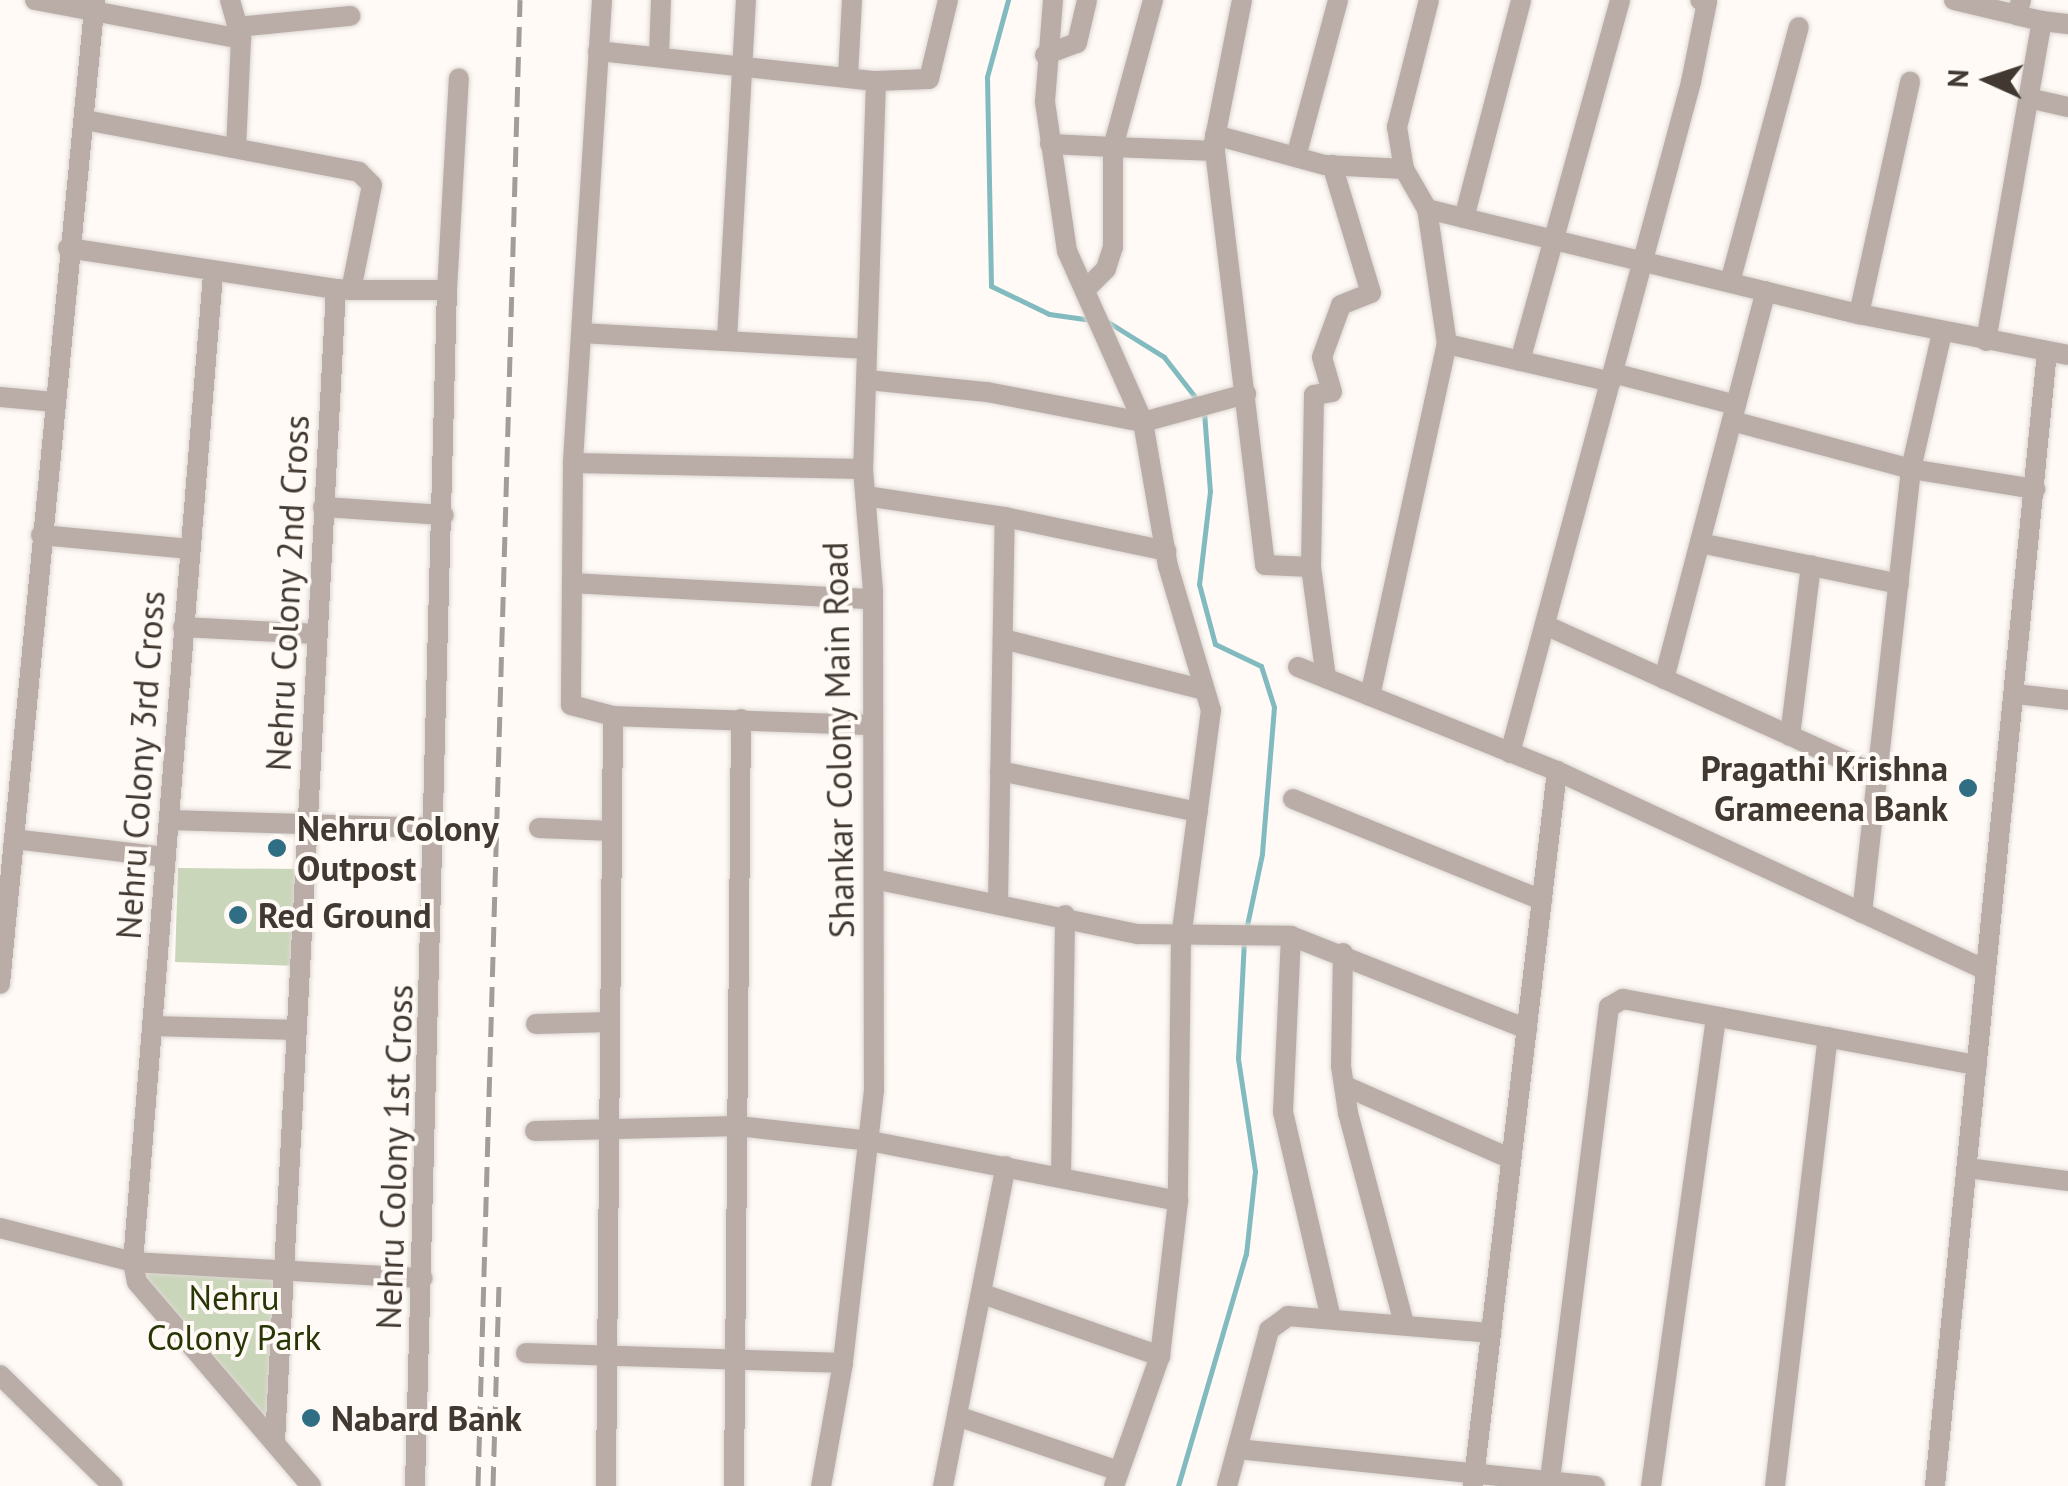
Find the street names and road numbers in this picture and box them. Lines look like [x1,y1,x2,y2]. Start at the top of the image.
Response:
street label: Nehru Colony 2nd Cross [257,413,317,773]
street label: Shankar Colony Main Road [814,541,862,939]
street label: Nehru Colony 3rd Cross [107,589,173,941]
street label: Nehru Colony 1st Cross [367,983,421,1331]

